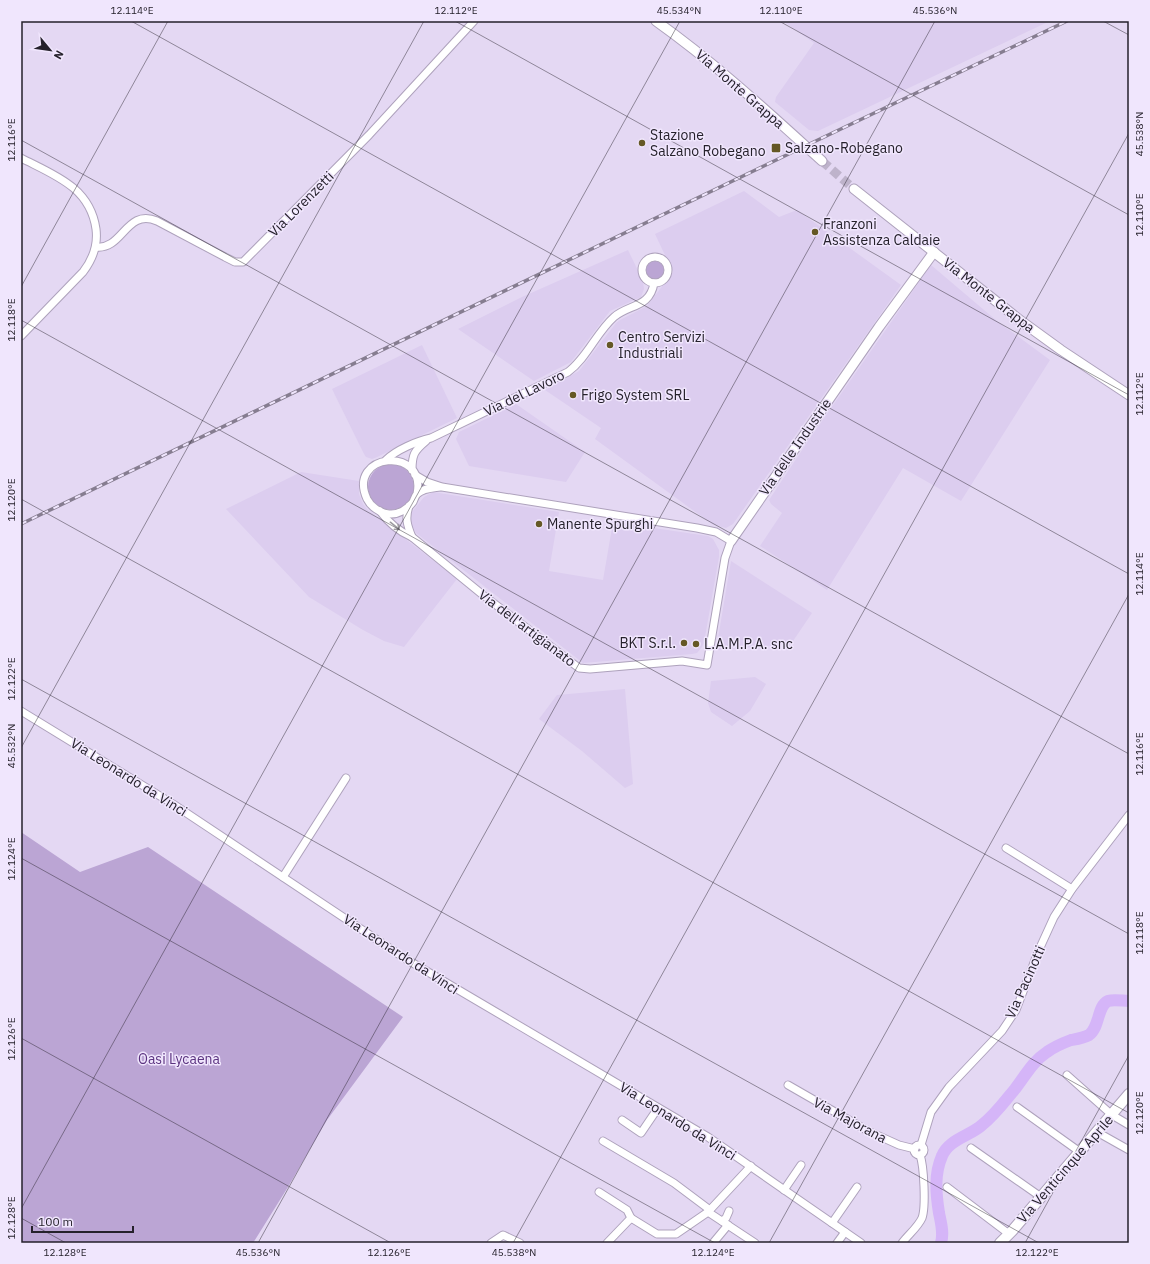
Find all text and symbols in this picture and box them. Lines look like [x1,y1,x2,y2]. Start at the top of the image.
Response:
text: 12.114°E [110,4,154,17]
text: 12.112°E [434,4,478,17]
text: 45.534°N [657,4,701,17]
text: 12.110°E [759,4,803,17]
text: 45.536°N [913,4,957,17]
north arrow [30,30,70,70]
street label: Via Monte Grappa [692,46,788,133]
text: N [51,48,67,62]
text: 45.538°N [1133,112,1146,156]
text: 12.116°E [5,118,18,162]
place label: Stazione Salzano Robegano [650,126,766,160]
marker: Stazione Salzano Robegano [637,138,647,148]
place label: Salzano-Robegano [785,139,903,157]
marker: Salzano-Robegano [770,142,782,154]
street label: Via Lorenzetti [264,167,338,241]
text: 12.110°E [1133,193,1146,237]
place label: Franzoni Assistenza Caldaie [823,215,941,249]
marker: Franzoni Assistenza Caldaie [810,227,820,237]
street label: Via Monte Grappa [939,253,1039,337]
text: 12.118°E [5,298,18,342]
place label: Centro Servizi Industriali [618,328,705,362]
marker: Centro Servizi Industriali [605,340,615,350]
street label: Via del Lavoro [481,366,567,420]
text: 12.112°E [1133,372,1146,416]
place label: Frigo System SRL [581,386,690,404]
marker: Frigo System SRL [568,390,578,400]
street label: Via delle Industrie [755,395,835,499]
text: 12.120°E [5,478,18,522]
place label: Manente Spurghi [547,515,653,533]
marker: Manente Spurghi [534,519,544,529]
one-way arrow [390,521,400,530]
text: 12.114°E [1133,552,1146,596]
street label: Via dell'artigianato [475,586,579,671]
place label: BKT S.r.l. [619,634,676,652]
place label: L.A.M.P.A. snc [704,635,793,653]
marker: BKT S.r.l. [679,638,689,648]
marker: L.A.M.P.A. snc [691,639,701,649]
text: 12.122°E [5,657,18,701]
text: 45.532°N [5,724,18,768]
text: 12.116°E [1133,732,1146,776]
street label: Via Leonardo da Vinci [67,734,191,820]
text: 12.124°E [5,837,18,881]
street label: Via Leonardo da Vinci [340,910,462,998]
text: 12.118°E [1133,911,1146,955]
street label: Via Pacinotti [1001,943,1049,1021]
text: 12.126°E [5,1017,18,1061]
park label: Oasi Lycaena [138,1050,221,1068]
street label: Via Leonardo da Vinci [616,1078,740,1164]
text: 12.120°E [1133,1091,1146,1135]
street label: Via Majorana [810,1093,890,1147]
street label: Via Venticinque Aprile [1013,1111,1117,1227]
text: 12.128°E [5,1196,18,1240]
scale bar [32,1208,133,1234]
text: 100 m [38,1214,73,1229]
text: 12.128°E [43,1246,87,1259]
text: 45.536°N [236,1246,280,1259]
text: 12.126°E [367,1246,411,1259]
text: 45.538°N [492,1246,536,1259]
text: 12.124°E [691,1246,735,1259]
text: 12.122°E [1015,1246,1059,1259]

